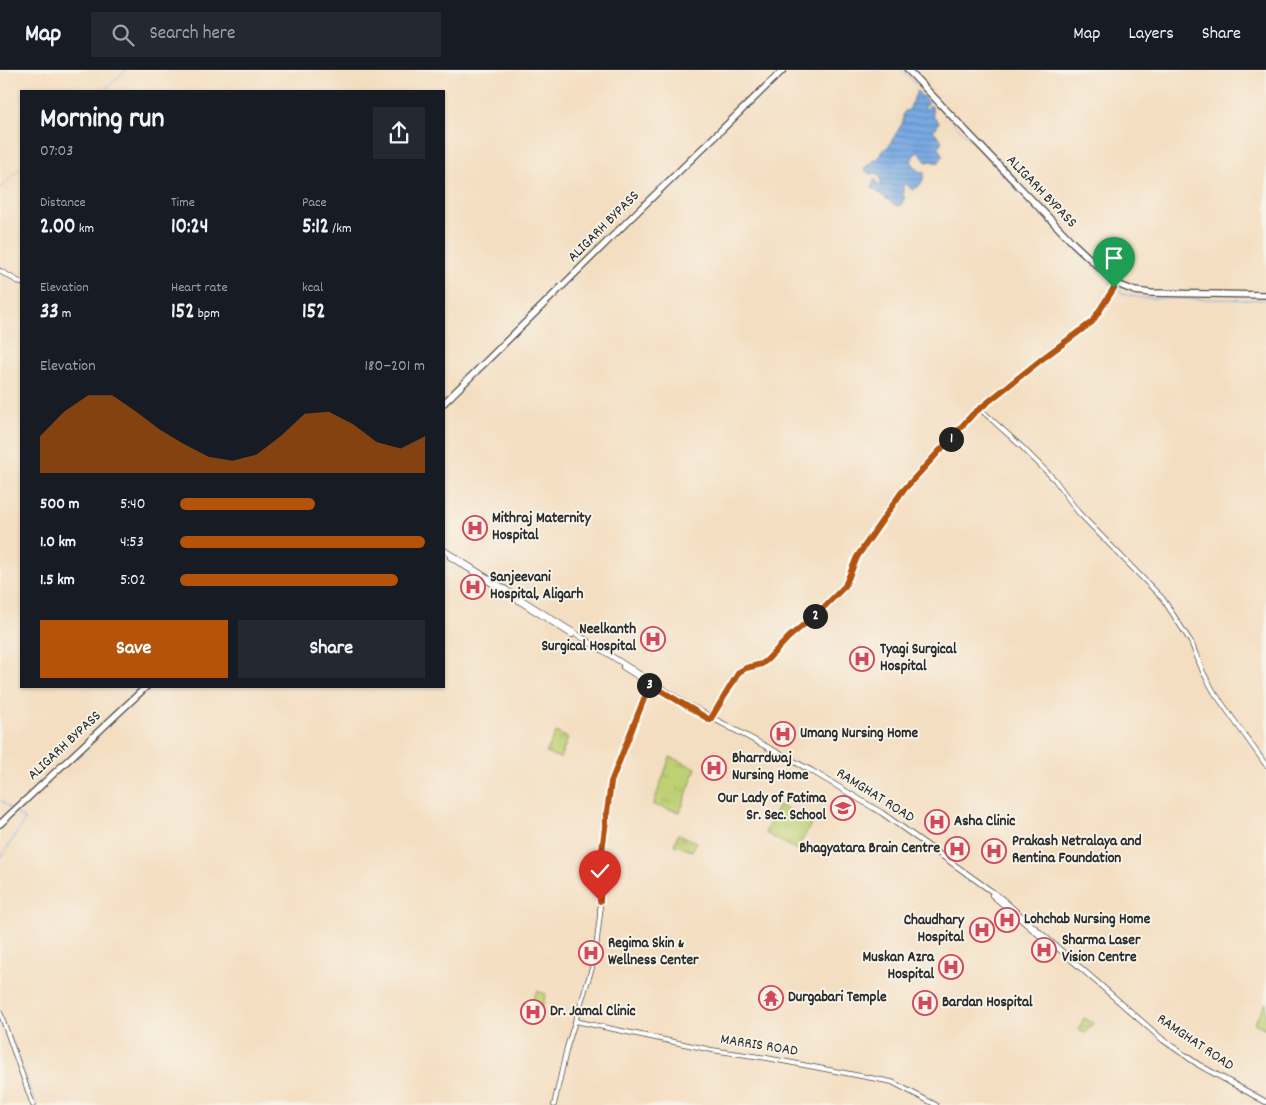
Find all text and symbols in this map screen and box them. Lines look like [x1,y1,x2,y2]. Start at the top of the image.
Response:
search box [91,12,441,57]
text: Map [25,18,61,52]
icon: search [109,21,137,49]
text: Search here [149,21,235,48]
text: Map [1073,22,1100,47]
text: Layers [1128,22,1174,47]
text: Share [1202,22,1241,47]
text: Morning run [40,101,164,141]
button: share [373,107,425,159]
text: 07:03 [40,140,73,163]
street label: ALIGARH BYPASS [1000,151,1082,233]
street label: ALIGARH BYPASS [563,186,645,268]
text: Distance [40,193,86,213]
text: Time [171,193,195,213]
text: Pace [302,193,327,213]
text: 2.00 [40,213,76,243]
text: 10:24 [171,213,208,243]
text: 5:12 [302,213,329,243]
text: km [76,219,94,239]
text: /km [329,219,352,239]
pin [1093,237,1135,288]
icon: arrive [1100,244,1128,272]
text: Elevation [40,278,89,298]
text: Heart rate [171,278,228,298]
text: kcal [302,278,323,298]
text: 33 [40,298,59,328]
text: 152 [171,298,195,328]
text: 152 [302,298,326,328]
text: m [59,304,71,324]
text: bpm [195,304,220,324]
text: Elevation [40,355,96,378]
text: 180–201 m [365,355,425,378]
pin: 1 [938,426,964,452]
text: 1 [950,429,953,449]
text: 500 m [40,493,80,516]
text: 5:40 [120,493,145,516]
place label: Mithraj Maternity Hospital [492,508,592,547]
hospital icon: Mithraj Maternity Hospital [462,515,488,541]
text: 1.0 km [40,531,76,554]
text: 4:53 [120,531,144,554]
place label: Sanjeevani Hospital, Aligarh [490,567,583,606]
text: 1.5 km [40,569,75,592]
text: 5:02 [120,569,146,592]
hospital icon: Sanjeevani Hospital, Aligarh [460,574,486,600]
pin: 2 [802,604,828,628]
text: 2 [812,606,819,626]
place label: Neelkanth Surgical Hospital [541,619,636,658]
button: Save [40,620,228,678]
button: Share [238,620,425,678]
hospital icon: Neelkanth Surgical Hospital [640,626,666,652]
place label: Tyagi Surgical Hospital [880,639,957,678]
hospital icon: Tyagi Surgical Hospital [849,646,875,672]
pin: 3 [636,672,662,698]
text: 3 [646,675,653,695]
street label: ALIGARH BYPASS [23,706,107,786]
hospital icon: Umang Nursing Home [770,721,796,747]
place label: Umang Nursing Home [800,723,919,745]
place label: Bharrdwaj Nursing Home [732,748,809,787]
hospital icon: Bharrdwaj Nursing Home [701,755,727,781]
street label: RAMGHAT ROAD [831,763,919,829]
place label: Our Lady of Fatima Sr. Sec. School [717,788,827,827]
school or university icon: Our Lady of Fatima Sr. Sec. School [830,795,856,821]
hospital icon: Asha Clinic [924,809,950,835]
place label: Asha Clinic [954,811,1015,833]
place label: Prakash Netralaya and Rentina Foundation [1012,831,1142,870]
hospital icon: Bhagyatara Brain Centre [944,836,970,862]
place label: Bhagyatara Brain Centre [799,838,940,860]
hospital icon: Prakash Netralaya and Rentina Foundation [981,838,1007,864]
pin [579,850,621,901]
icon: check [586,857,614,885]
hospital icon: Lohchab Nursing Home [994,907,1020,933]
place label: Lohchab Nursing Home [1024,909,1151,931]
place label: Chaudhary Hospital [904,910,965,949]
hospital icon: Chaudhary Hospital [969,917,995,943]
place label: Sharma Laser Vision Centre [1062,930,1141,969]
place label: Regima Skin & Wellness Center [608,933,699,972]
hospital icon: Sharma Laser Vision Centre [1031,937,1057,963]
hospital icon: Regima Skin & Wellness Center [578,940,604,966]
place label: Muskan Azra Hospital [862,947,935,986]
hospital icon: Muskan Azra Hospital [938,954,964,980]
temple icon: Durgabari Temple [758,985,784,1011]
place label: Durgabari Temple [788,987,887,1009]
hospital icon: Bardan Hospital [912,990,938,1016]
place label: Bardan Hospital [942,992,1033,1014]
hospital icon: Dr. Jamal Clinic [520,999,546,1025]
place label: Dr. Jamal Clinic [550,1001,636,1023]
street label: RAMGHAT ROAD [1152,1009,1238,1077]
street label: MARRIS ROAD [719,1029,800,1063]

